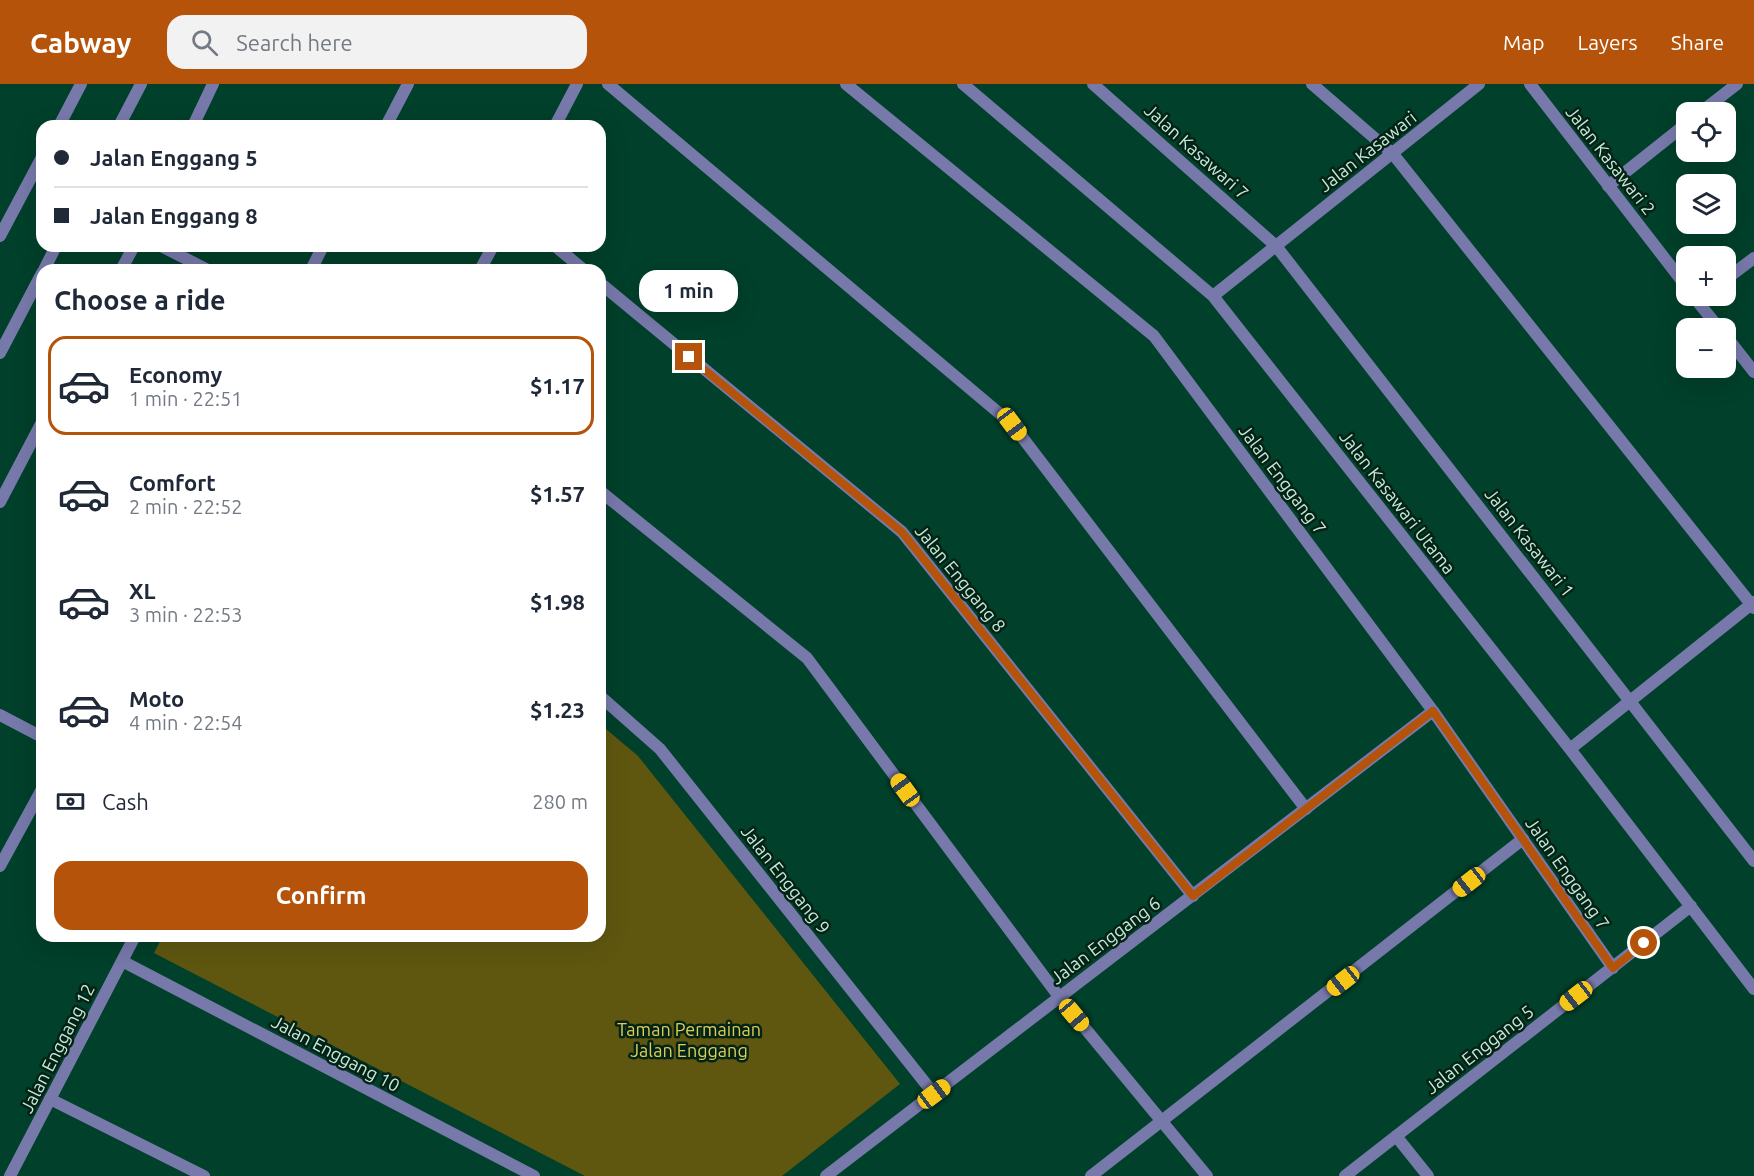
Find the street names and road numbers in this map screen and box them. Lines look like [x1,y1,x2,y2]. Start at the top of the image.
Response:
street label: Jalan Kasawari 7 [1141,99,1253,203]
street label: Jalan Kasawari 2 [1562,102,1660,218]
street label: Jalan Kasawari [1314,107,1420,195]
street label: Jalan Enggang 7 [1235,420,1331,538]
street label: Jalan Kasawari Utama [1336,427,1460,577]
street label: Jalan Kasawari 1 [1481,484,1579,600]
street label: Jalan Enggang 8 [912,521,1010,635]
street label: Jalan Enggang 7 [1522,813,1614,933]
street label: Jalan Enggang 9 [738,821,834,937]
street label: Jalan Enggang 6 [1046,892,1164,988]
street label: Jalan Enggang 12 [16,980,98,1116]
street label: Jalan Enggang 5 [1421,1001,1537,1097]
street label: Jalan Enggang 10 [269,1011,403,1095]

